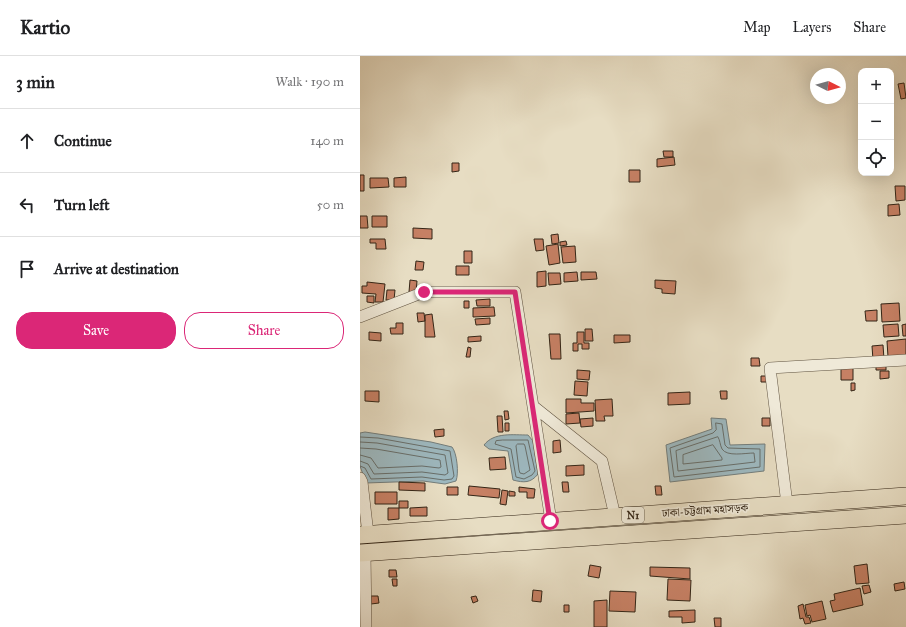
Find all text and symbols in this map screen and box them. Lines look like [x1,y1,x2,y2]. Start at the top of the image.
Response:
text: Kartio [20,16,70,39]
text: Map [743,19,771,36]
text: Layers [793,19,831,36]
text: Share [853,19,886,36]
north arrow [810,68,846,104]
map controls [858,68,894,176]
button: + [858,68,894,104]
text: 3 min [16,72,55,93]
text: Walk · 190 m [275,74,344,90]
button: − [858,104,894,140]
icon: ahead [16,130,38,152]
text: Continue [54,132,112,150]
text: 140 m [310,133,344,149]
button: locate [858,140,894,176]
icon: left [16,194,38,216]
text: Turn left [54,196,110,214]
text: 50 m [317,197,344,213]
icon: arrive [16,258,38,280]
text: Arrive at destination [54,260,179,278]
route end [415,283,433,301]
button: Save [16,312,176,349]
button: Share [184,312,344,349]
street label: ঢাকা-চট্টগ্রাম মহাসড়ক [660,500,750,520]
road number: N1 [622,507,644,523]
route start [541,512,559,530]

